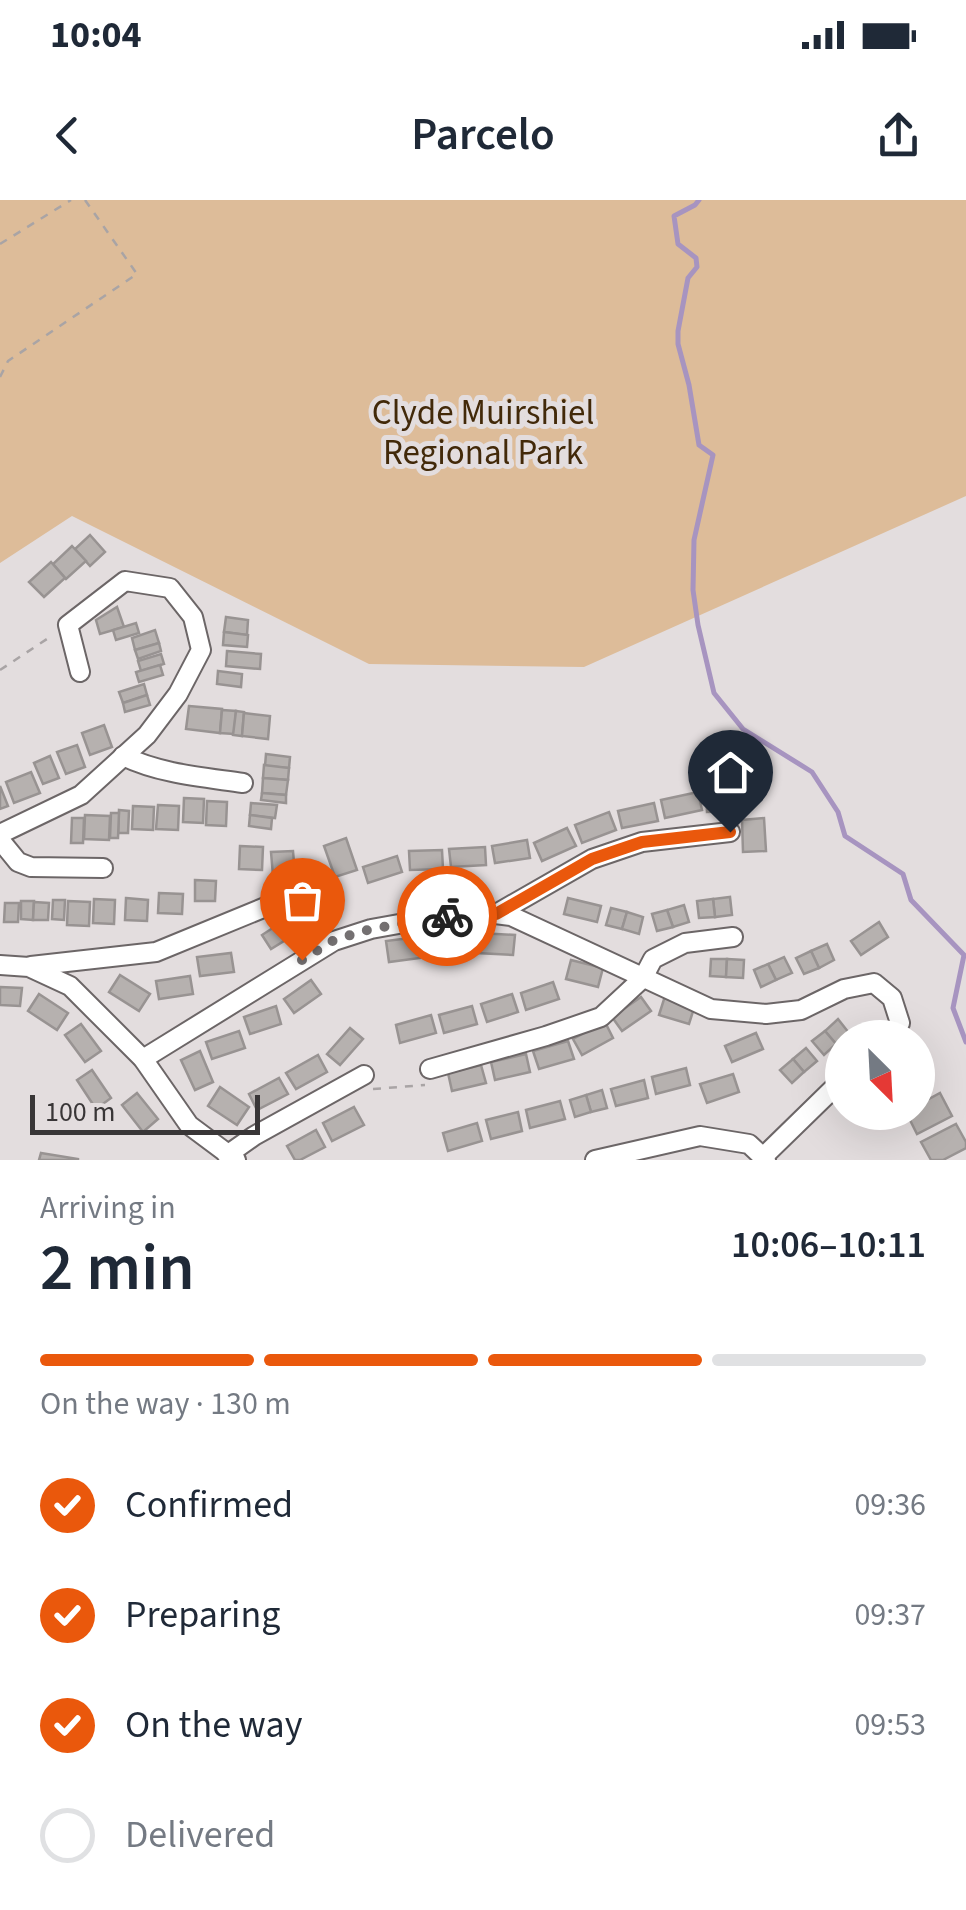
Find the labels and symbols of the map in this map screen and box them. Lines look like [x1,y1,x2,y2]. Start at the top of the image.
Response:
park label: Clyde Muirshiel Regional Park [372,388,594,478]
pin [688,730,773,833]
pin [260,858,345,961]
courier [397,866,497,966]
north arrow [825,1020,935,1130]
scale bar [30,1090,260,1134]

